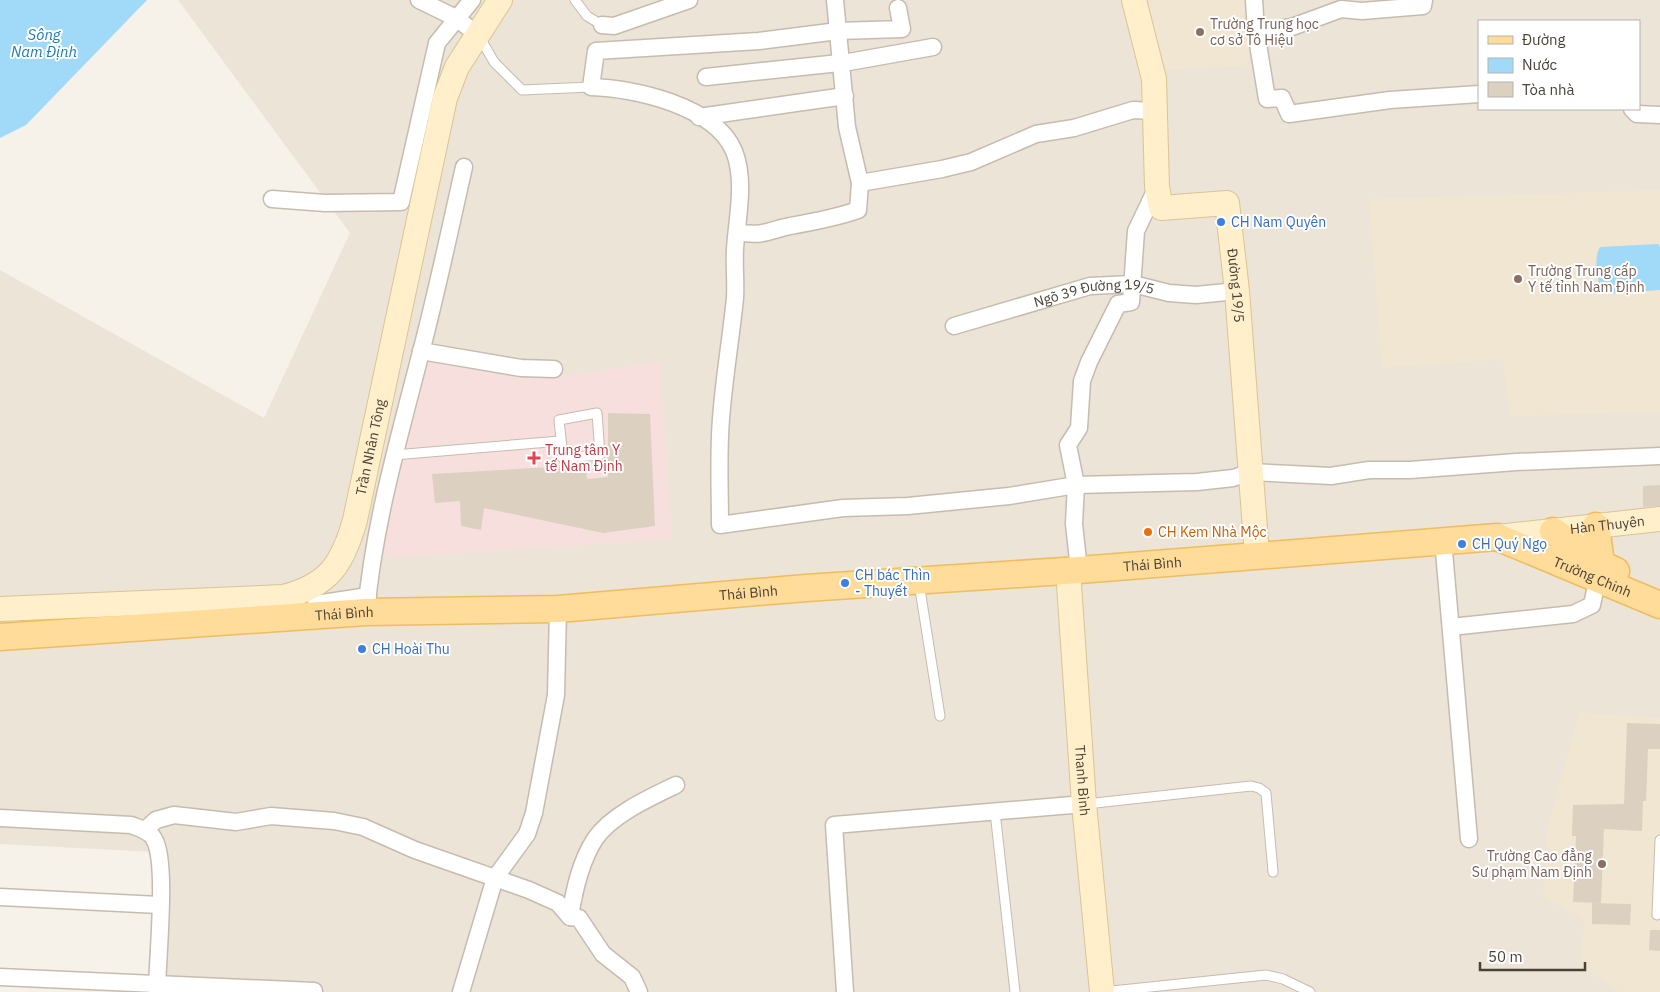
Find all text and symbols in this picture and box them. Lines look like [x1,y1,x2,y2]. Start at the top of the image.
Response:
place label: Trường Trung học cơ sở Tô Hiệu [1210,15,1319,49]
legend [1478,20,1640,110]
water label: Sông Nam Định [11,25,77,61]
marker: Trường Trung học cơ sở Tô Hiệu [1194,26,1206,38]
text: Đường [1522,30,1566,49]
text: Nước [1522,55,1558,74]
text: Tòa nhà [1522,80,1575,99]
place label: CH Nam Quyên [1231,213,1326,231]
marker: CH Nam Quyên [1215,216,1227,228]
street label: Đường 19/5 [1223,247,1248,323]
place label: Trường Trung cấp Y tế tỉnh Nam Định [1528,262,1645,296]
marker: Trường Trung cấp Y tế tỉnh Nam Định [1512,273,1524,285]
street label: Ngõ 39 Đường 19/5 [1032,275,1156,311]
street label: Trần Nhân Tông [351,397,390,497]
place label: Trung tâm Y tế Nam Định [545,441,623,475]
marker: Trung tâm Y tế Nam Định [527,451,541,465]
street label: Hàn Thuyên [1569,512,1646,538]
place label: CH Kem Nhà Mộc [1158,523,1267,541]
marker: CH Kem Nhà Mộc [1142,526,1154,538]
place label: CH Quý Ngọ [1472,535,1547,553]
marker: CH Quý Ngọ [1456,538,1468,550]
street label: Trường Chinh [1551,552,1634,601]
street label: Thái Bình [1122,553,1182,575]
place label: CH bác Thìn - Thuyết [855,566,930,600]
marker: CH bác Thìn - Thuyết [839,577,851,589]
street label: Thái Bình [718,581,779,604]
street label: Thái Bình [314,603,374,624]
place label: CH Hoài Thu [372,640,450,658]
marker: CH Hoài Thu [356,643,368,655]
street label: Thanh Bình [1071,744,1094,817]
place label: Trường Cao đẳng Sư phạm Nam Định [1472,847,1593,881]
marker: Trường Cao đẳng Sư phạm Nam Định [1596,858,1608,870]
scale bar [1480,940,1585,972]
text: 50 m [1488,947,1523,966]

